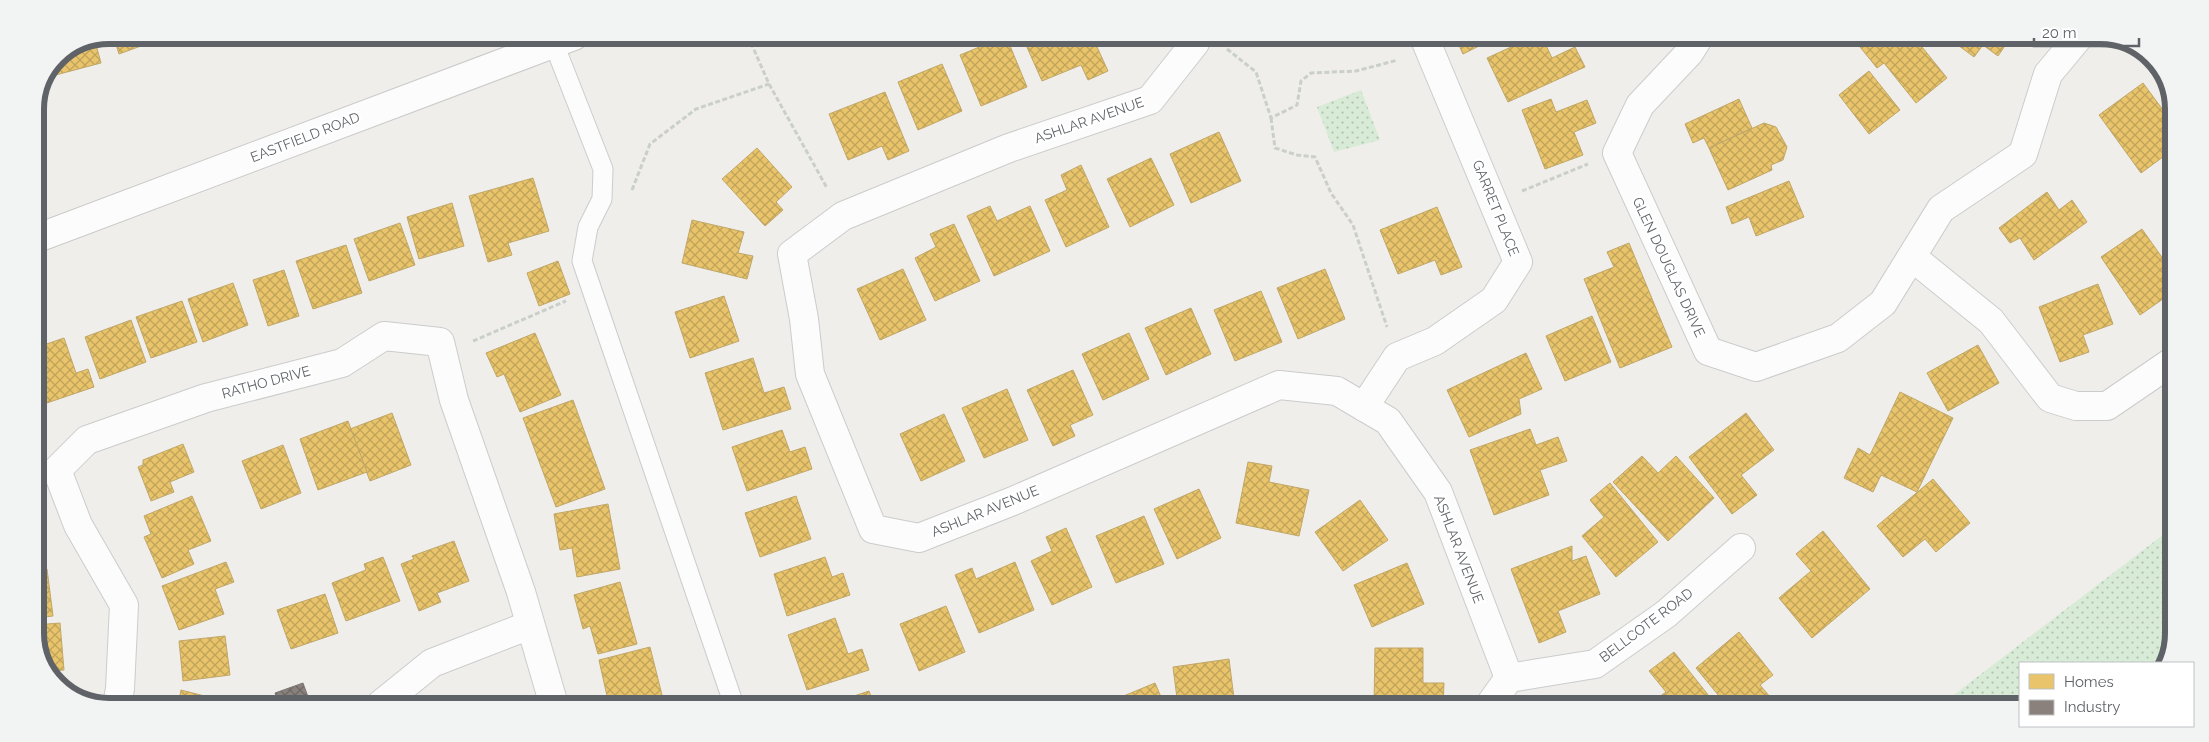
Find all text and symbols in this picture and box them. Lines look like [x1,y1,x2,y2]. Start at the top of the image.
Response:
scale bar [2034,15,2139,47]
text: 20 m [2042,24,2077,42]
street label: ASHLAR AVENUE [1032,94,1146,146]
street label: EASTFIELD ROAD [248,109,362,165]
street label: GARRET PLACE [1469,158,1523,258]
street label: GLEN DOUGLAS DRIVE [1630,195,1708,339]
street label: RATHO DRIVE [220,362,312,402]
street label: ASHLAR AVENUE [929,482,1041,540]
street label: ASHLAR AVENUE [1431,493,1487,605]
street label: BELLCOTE ROAD [1596,585,1696,665]
legend [2019,662,2194,727]
text: Homes [2064,673,2114,691]
text: Industry [2064,698,2120,716]

